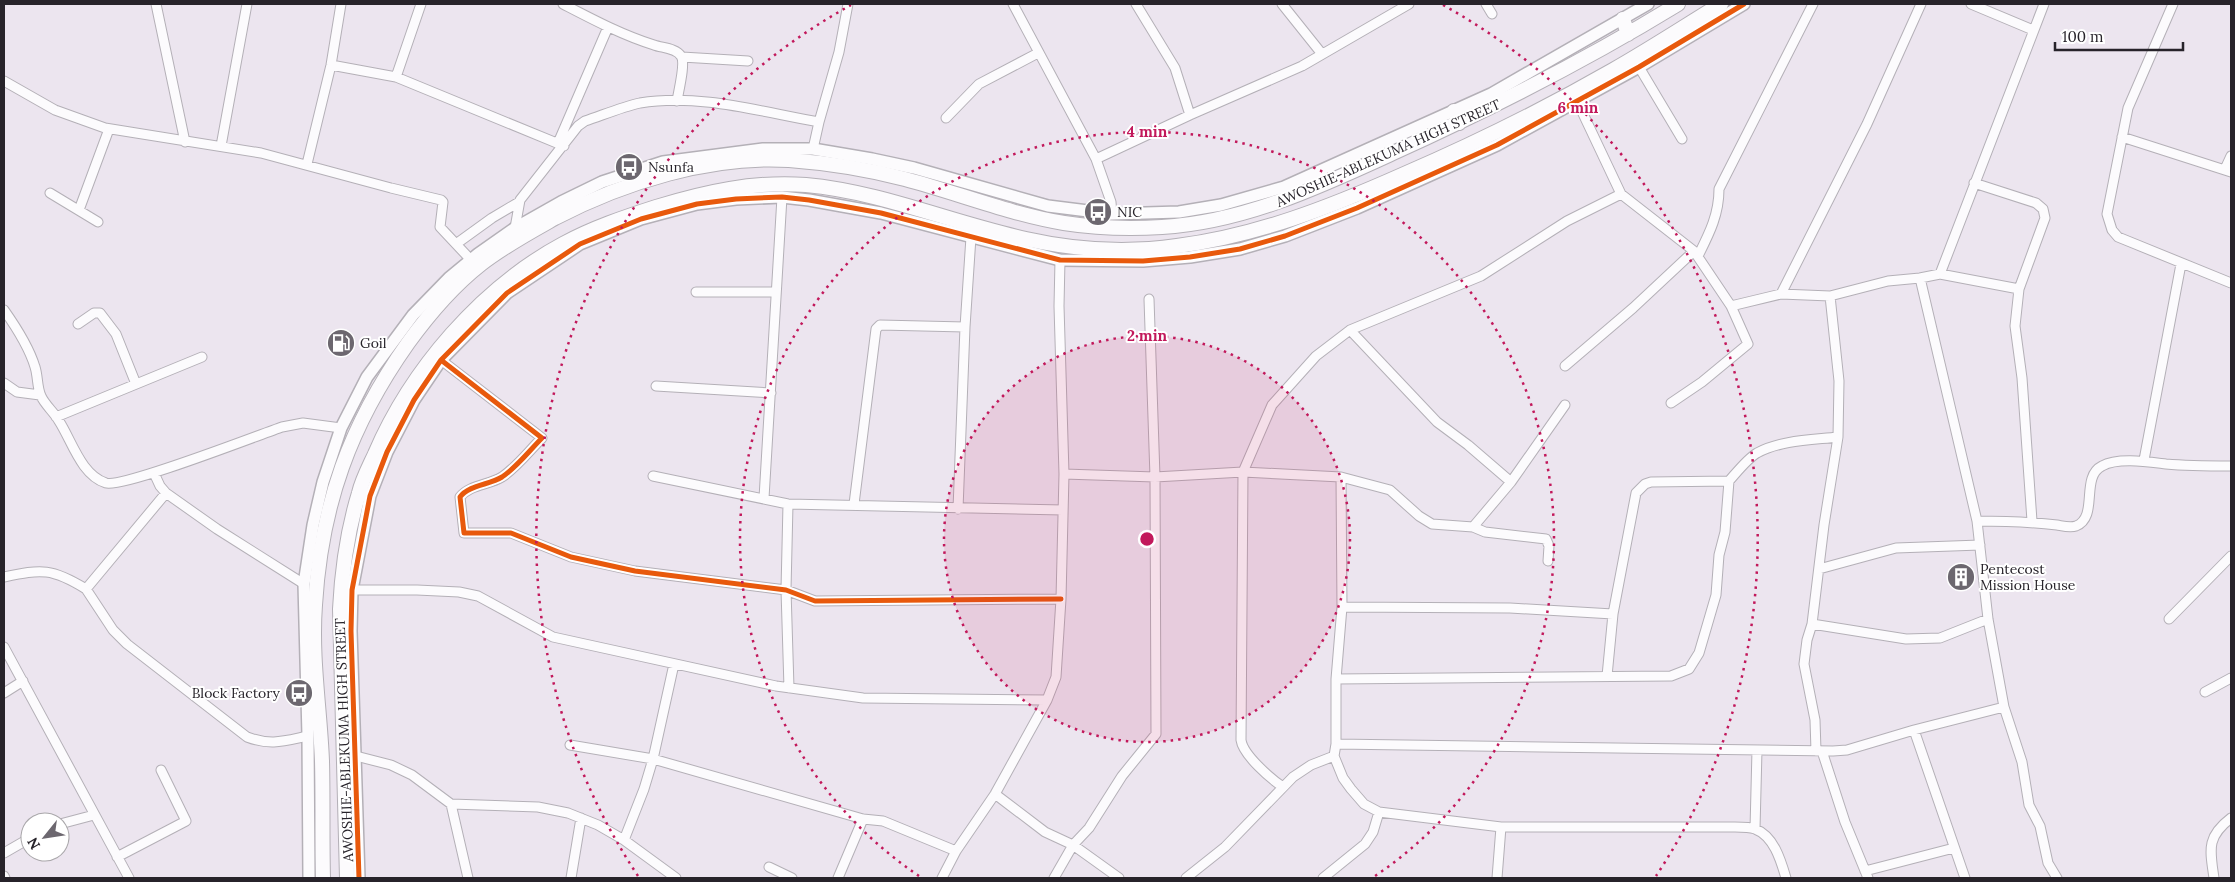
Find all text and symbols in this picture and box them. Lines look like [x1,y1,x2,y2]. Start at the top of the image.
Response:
scale bar [2055,20,2182,52]
text: 100 m [2062,27,2103,46]
street label: AWOSHIE-ABLEKUMA HIGH STREET [1272,95,1503,211]
text: 6 min [1558,98,1599,117]
text: 4 min [1127,122,1168,141]
bus stop icon: Nsunfa [614,152,644,182]
place label: Nsunfa [648,158,694,176]
bus stop icon: NIC [1083,197,1113,227]
place label: NIC [1117,203,1142,221]
text: 2 min [1127,326,1168,345]
fuel station icon: Goil [326,328,356,358]
place label: Goil [360,334,387,352]
centre of rings [1138,530,1156,548]
place label: Pentecost Mission House [1980,560,2076,594]
building icon: Pentecost Mission House [1946,562,1976,592]
street label: AWOSHIE-ABLEKUMA HIGH STREET [331,618,357,863]
bus stop icon: Block Factory [284,678,314,708]
place label: Block Factory [192,684,281,702]
north arrow [20,812,70,862]
text: N [23,834,44,853]

